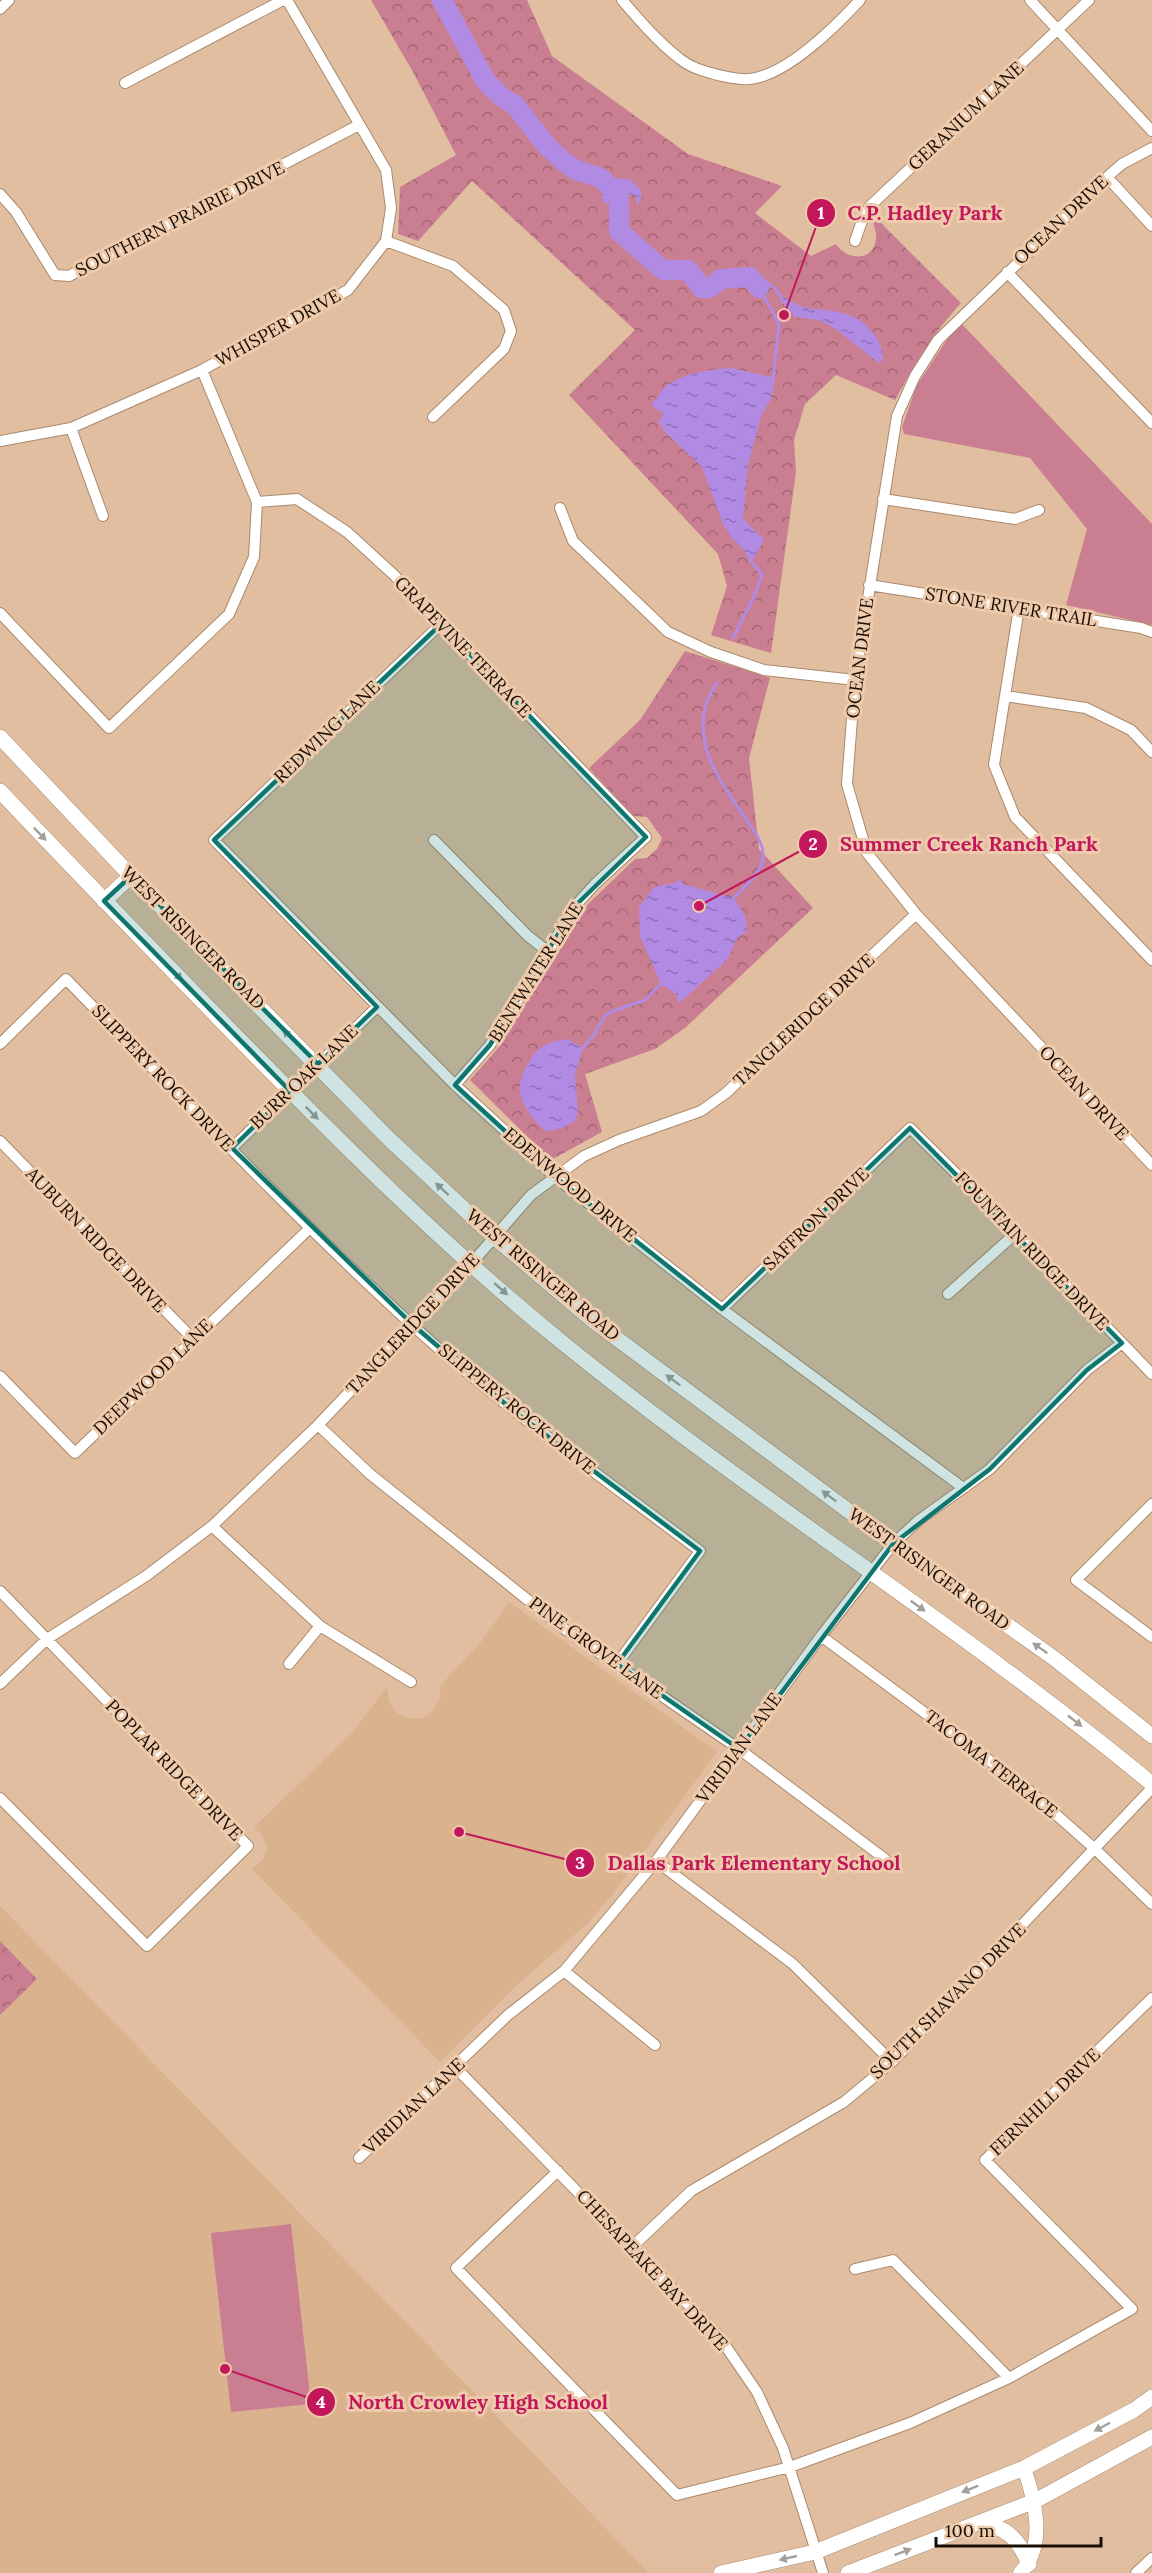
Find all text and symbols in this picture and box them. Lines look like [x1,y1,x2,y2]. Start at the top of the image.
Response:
street label: GERANIUM LANE [903,56,1028,175]
street label: SOUTHERN PRAIRIE DRIVE [71,156,288,281]
street label: OCEAN DRIVE [1008,170,1113,269]
callout: C.P. Hadley Park [806,194,1015,232]
text: C.P. Hadley Park [847,200,1003,225]
text: 1 [817,201,825,224]
street label: WHISPER DRIVE [211,284,344,372]
street label: GRAPEVINE TERRACE [390,571,537,722]
street label: STONE RIVER TRAIL [924,582,1099,632]
street label: OCEAN DRIVE [841,596,878,720]
street label: REDWING LANE [269,675,384,788]
callout: Summer Creek Ranch Park [798,825,1110,863]
one-way arrow [33,826,47,840]
text: Summer Creek Ranch Park [840,831,1098,856]
text: 2 [808,832,818,855]
street label: WEST RISINGER ROAD [117,861,270,1014]
street label: BENTWATER LANE [483,897,588,1046]
street label: TANGLERIDGE DRIVE [728,948,879,1091]
one-way arrow [168,967,182,981]
street label: SLIPPERY ROCK DRIVE [87,999,240,1156]
street label: BURR OAK LANE [245,1019,362,1134]
one-way arrow [283,1029,297,1043]
street label: OCEAN DRIVE [1035,1040,1134,1145]
one-way arrow [305,1106,319,1120]
street label: EDENWOOD DRIVE [499,1122,642,1247]
street label: AUBURN RIDGE DRIVE [20,1162,172,1317]
street label: SAFFRON DRIVE [758,1162,873,1275]
street label: FOUNTAIN RIDGE DRIVE [950,1166,1114,1335]
one-way arrow [435,1182,449,1196]
street label: WEST RISINGER ROAD [462,1204,625,1346]
street label: TANGLERIDGE DRIVE [341,1248,484,1399]
one-way arrow [493,1283,508,1296]
street label: DEEPWOOD LANE [88,1314,217,1440]
street label: SLIPPERY ROCK DRIVE [434,1338,600,1479]
one-way arrow [665,1374,681,1386]
one-way arrow [822,1490,838,1502]
street label: WEST RISINGER ROAD [844,1502,1014,1635]
street label: PINE GROVE LANE [525,1591,668,1704]
one-way arrow [909,1600,925,1612]
one-way arrow [1032,1643,1048,1654]
street label: VIRIDIAN LANE [690,1688,786,1808]
street label: POPLAR RIDGE DRIVE [101,1694,248,1845]
street label: TACOMA TERRACE [920,1704,1063,1823]
one-way arrow [1067,1714,1083,1727]
callout: Dallas Park Elementary School [565,1844,912,1882]
text: Dallas Park Elementary School [608,1850,900,1875]
text: 3 [575,1851,585,1874]
street label: SOUTH SHAVANO DRIVE [865,1918,1031,2084]
street label: FERNHILL DRIVE [984,2043,1105,2160]
street label: VIRIDIAN LANE [357,2053,469,2159]
street label: CHESAPEAKE BAY DRIVE [572,2184,733,2355]
callout: North Crowley High School [306,2383,620,2421]
text: North Crowley High School [348,2389,608,2414]
text: 4 [316,2390,326,2413]
one-way arrow [1093,2422,1110,2432]
one-way arrow [961,2485,979,2494]
scale bar [936,2510,1101,2548]
text: 100 m [945,2519,995,2542]
one-way arrow [894,2547,912,2556]
one-way arrow [779,2553,797,2563]

